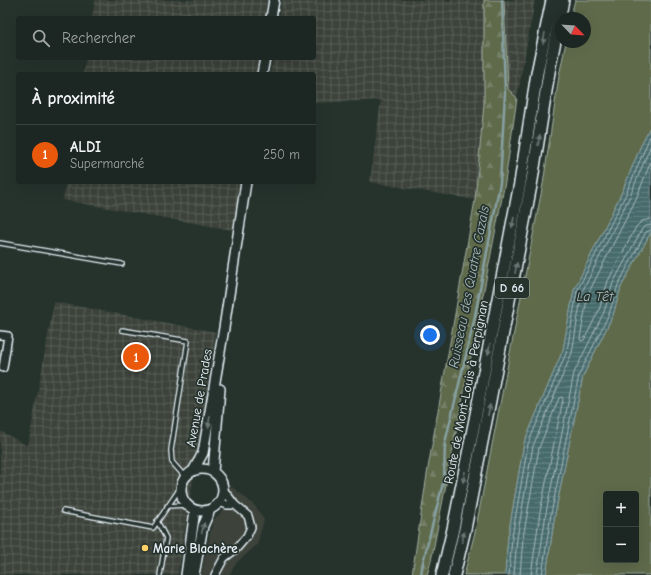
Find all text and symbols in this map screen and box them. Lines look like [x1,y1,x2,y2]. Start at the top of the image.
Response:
north arrow [555,12,591,48]
search box [16,16,316,60]
icon: search [30,27,52,49]
text: Rechercher [62,29,135,47]
one-way arrow [540,32,546,44]
text: À proximité [32,89,115,108]
one-way arrow [536,134,542,147]
text: ALDI [70,138,101,156]
text: 1 [42,147,48,162]
text: 250 m [263,147,300,162]
text: Supermarché [70,156,144,171]
water label: Ruisseau des Quatre Cazals [445,204,493,370]
one-way arrow [510,215,516,228]
one-way arrow [513,262,519,274]
road number: D 66 [495,278,529,298]
water label: La Têt [576,288,615,305]
street label: Route de Mont-Louis à Perpignan [441,299,491,485]
your location [420,325,440,345]
pin: 1 [123,342,149,372]
one-way arrow [485,343,491,355]
street label: Avenue de Prades [183,348,215,448]
one-way arrow [486,404,492,416]
one-way arrow [206,416,212,428]
one-way arrow [460,471,466,483]
map controls [603,491,639,563]
button: + [603,491,639,527]
one-way arrow [200,522,206,534]
button: − [603,527,639,563]
one-way arrow [461,531,467,543]
place label: Marie Blachère [153,541,238,556]
marker: Marie Blachère [140,543,150,553]

